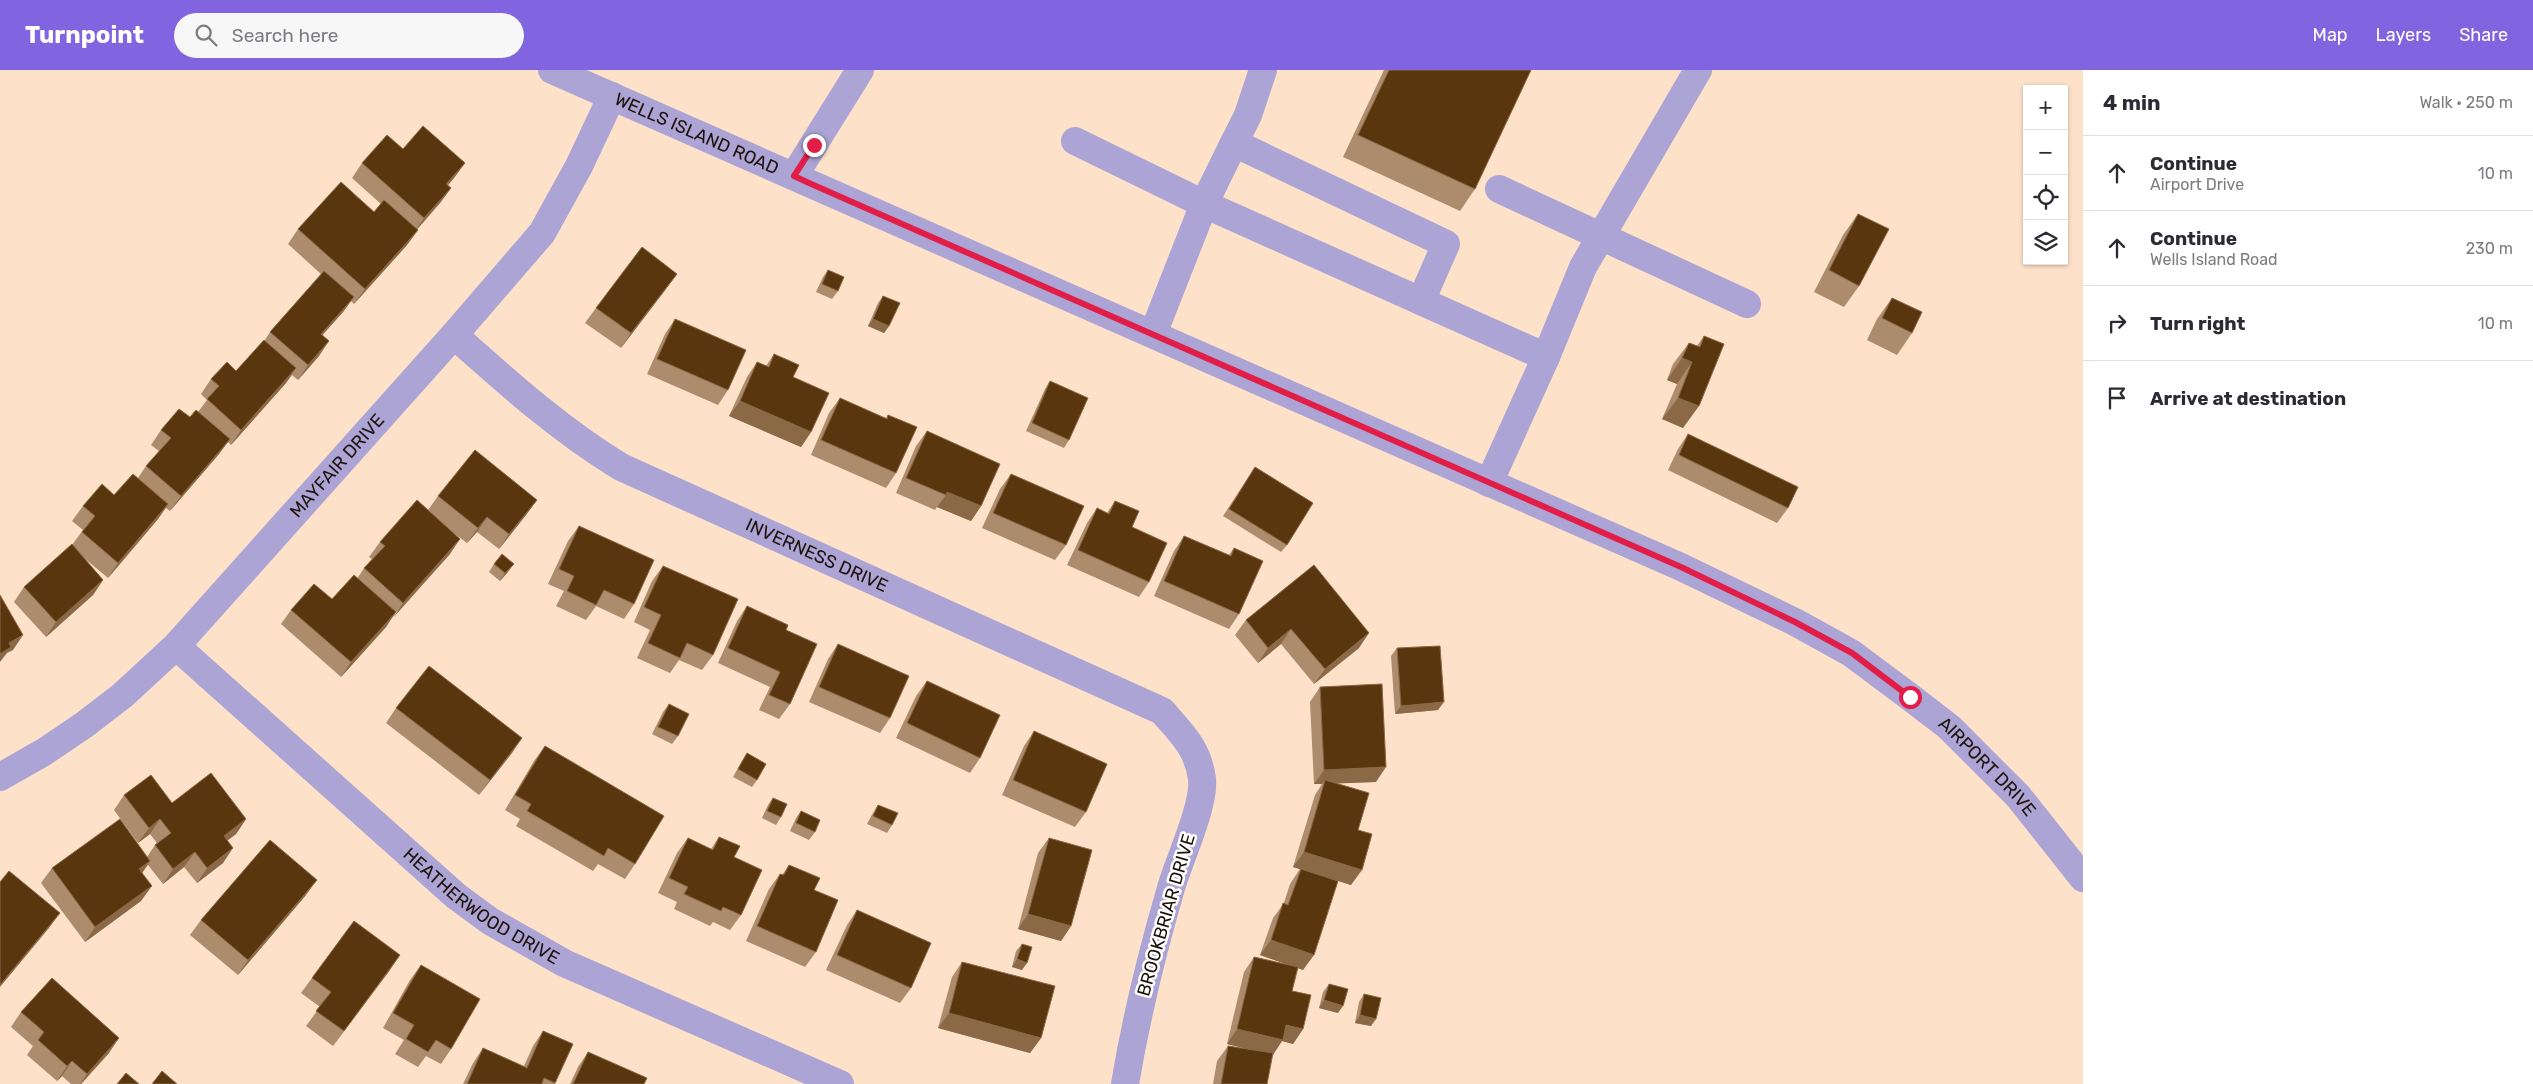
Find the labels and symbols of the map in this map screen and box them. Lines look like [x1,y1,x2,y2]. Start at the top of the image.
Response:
street label: WELLS ISLAND ROAD [611,88,782,179]
route end [803,134,826,157]
street label: MAYFAIR DRIVE [285,409,389,522]
street label: INVERNESS DRIVE [742,514,892,597]
route start [1899,686,1922,709]
street label: AIRPORT DRIVE [1934,712,2041,821]
street label: BROOKBRIAR DRIVE [1132,831,1200,999]
street label: HEATHERWOOD DRIVE [399,843,563,969]

